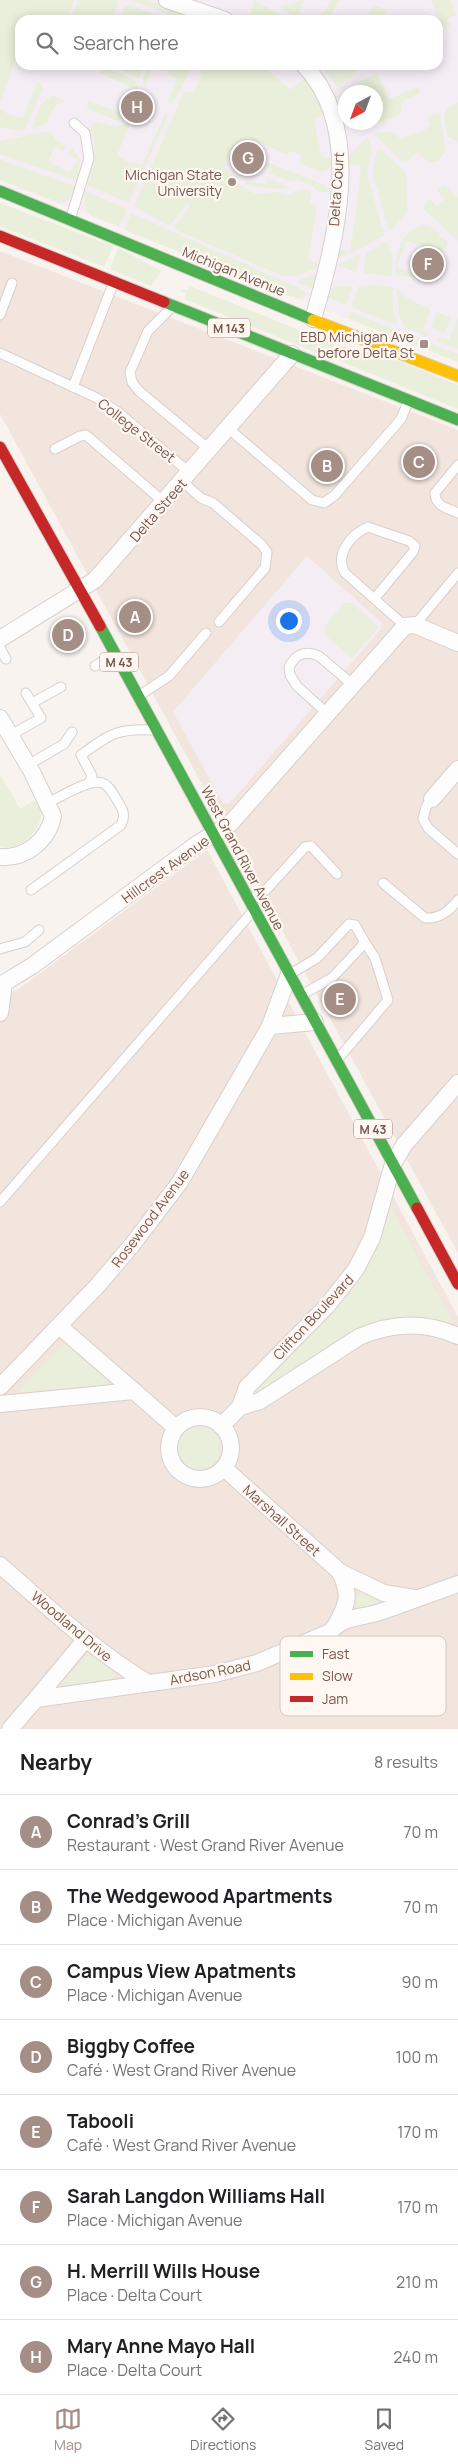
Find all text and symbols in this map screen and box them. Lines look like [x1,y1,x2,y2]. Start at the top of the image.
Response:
search box [15,15,443,70]
icon: search [33,29,61,57]
text: Search here [73,30,179,56]
north arrow [338,85,383,130]
pin: H [121,88,153,126]
pin: G [232,139,264,177]
street label: Delta Court [324,151,348,227]
place label: Michigan State University [125,165,223,200]
marker: Michigan State University [226,176,238,188]
street label: Michigan Avenue [180,242,288,300]
pin: F [412,245,444,283]
road number: M 143 [208,318,250,338]
place label: EBD Michigan Ave before Delta St [300,327,414,362]
marker: EBD Michigan Ave before Delta St [418,338,430,350]
street label: College Street [94,394,180,466]
pin: C [403,443,435,481]
pin: B [311,447,343,485]
street label: Delta Street [125,474,191,546]
pin: A [119,598,151,636]
your location [276,608,302,634]
pin: D [52,616,84,654]
road number: M 43 [100,652,138,672]
street label: West Grand River Avenue [197,783,289,933]
street label: Hillcrest Avenue [117,831,213,907]
pin: E [324,980,356,1018]
road number: M 43 [354,1120,392,1138]
street label: Rosewood Avenue [107,1165,193,1271]
street label: Clifton Boulevard [268,1270,358,1364]
street label: Marshall Street [239,1480,325,1560]
street label: Woodland Drive [27,1586,117,1666]
legend [280,1636,446,1716]
text: Fast [322,1644,350,1663]
street label: Ardson Road [168,1655,252,1689]
text: Slow [322,1666,353,1685]
text: Jam [322,1689,348,1708]
text: Nearby [20,1748,92,1776]
text: 8 results [374,1751,438,1773]
text: Conrad's Grill [67,1808,190,1834]
text: A [31,1821,41,1843]
text: 70 m [403,1821,438,1843]
text: Restaurant · West Grand River Avenue [67,1834,344,1856]
text: The Wedgewood Apartments [67,1883,333,1909]
text: B [31,1896,41,1918]
text: 70 m [403,1896,438,1918]
text: Place · Michigan Avenue [67,1909,242,1931]
text: Campus View Apatments [67,1958,296,1984]
text: C [30,1971,42,1993]
text: 90 m [402,1971,438,1993]
text: Place · Michigan Avenue [67,1984,242,2006]
text: Biggby Coffee [67,2033,195,2059]
text: D [30,2046,42,2068]
text: 100 m [395,2046,438,2068]
text: Café · West Grand River Avenue [67,2059,296,2081]
text: Tabooli [67,2108,134,2134]
text: E [31,2121,41,2143]
text: 170 m [397,2121,438,2143]
text: Café · West Grand River Avenue [67,2134,296,2156]
text: Sarah Langdon Williams Hall [67,2183,325,2209]
text: F [32,2196,40,2218]
text: 170 m [397,2196,438,2218]
text: Place · Michigan Avenue [67,2209,242,2231]
text: H. Merrill Wills House [67,2258,260,2284]
text: G [30,2271,42,2293]
text: 210 m [396,2271,438,2293]
text: Place · Delta Court [67,2284,202,2306]
text: Mary Anne Mayo Hall [67,2333,255,2359]
text: H [30,2346,42,2368]
text: 240 m [393,2346,438,2368]
text: Place · Delta Court [67,2359,202,2381]
tab: Map [54,2405,82,2454]
tab: Directions [190,2405,256,2454]
tab: Saved [365,2405,404,2454]

